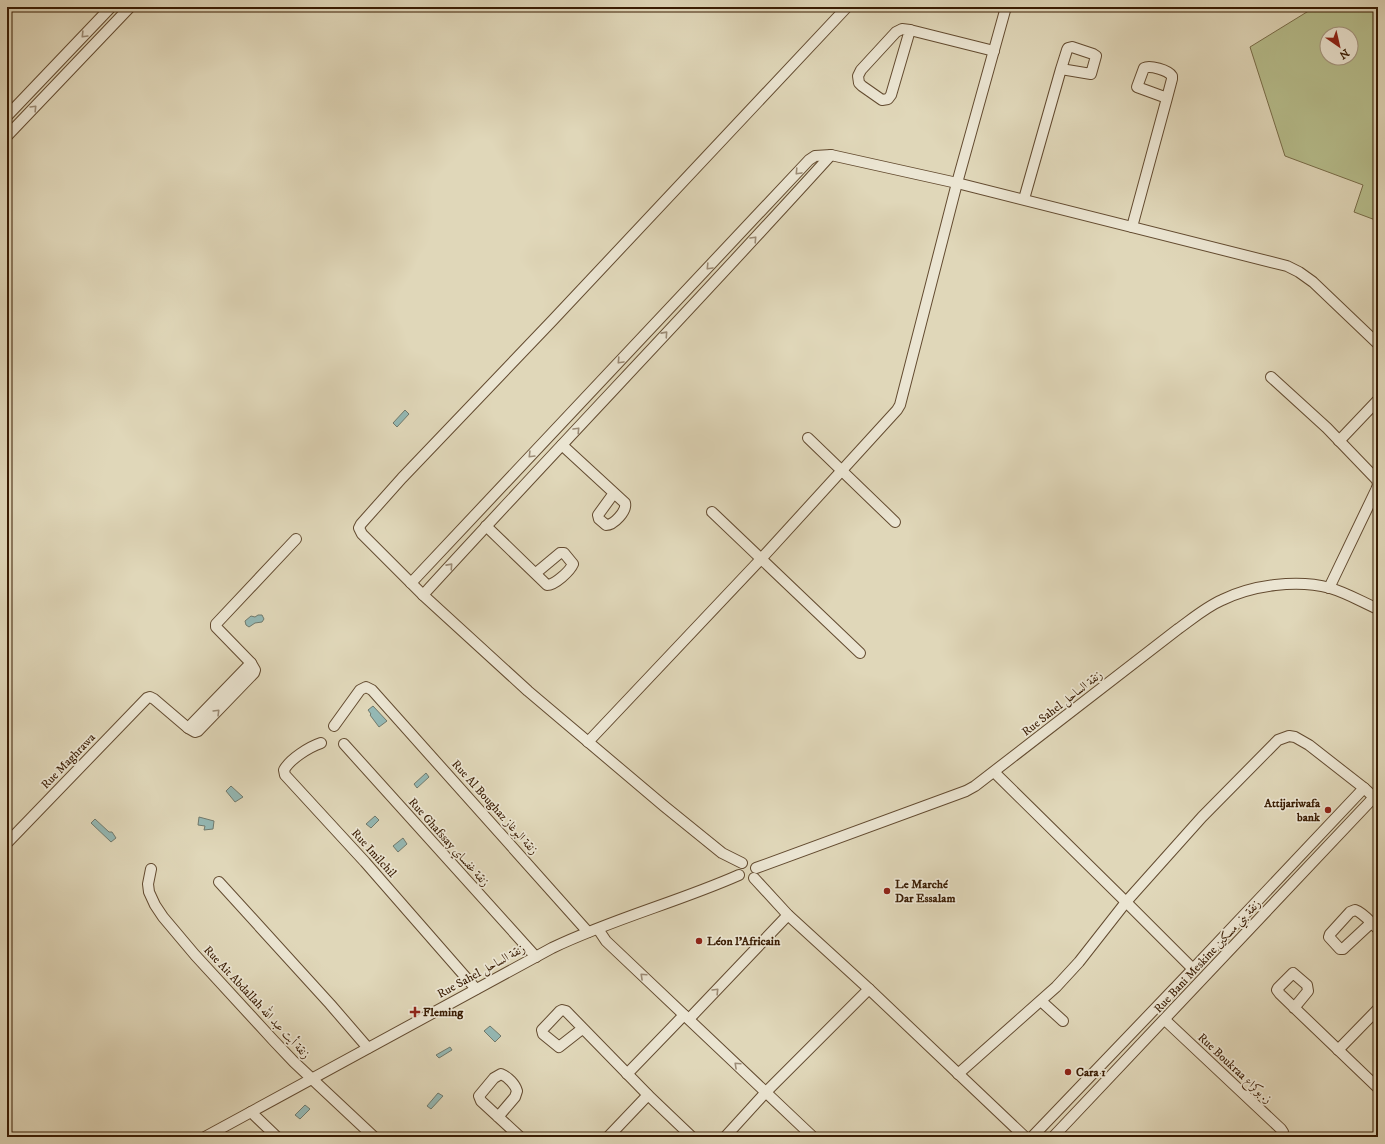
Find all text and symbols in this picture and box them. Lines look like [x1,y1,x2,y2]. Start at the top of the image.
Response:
north arrow [1319,26,1359,66]
one-way arrow [81,30,88,38]
text: N [1336,45,1352,62]
one-way arrow [29,105,37,113]
one-way arrow [795,167,803,175]
one-way arrow [749,237,756,244]
one-way arrow [707,262,714,269]
one-way arrow [660,332,667,339]
one-way arrow [618,357,625,364]
one-way arrow [572,427,580,435]
one-way arrow [529,451,536,458]
one-way arrow [445,563,452,571]
street label: Rue Sahel زنقة الساحل [1019,667,1106,740]
one-way arrow [212,709,220,717]
street label: Rue Maghrawa [38,730,99,792]
street label: Rue Al Boughaz زنقة البوغاز [448,757,541,858]
street label: Rue Ghafssay زنقة غفساي [403,795,492,891]
place label: Attijariwafa bank [1263,796,1321,825]
marker: Attijariwafa bank [1323,805,1333,815]
street label: Rue Imilchil [348,826,400,881]
place label: Le Marché Dar Essalam [895,877,955,906]
marker: Le Marché Dar Essalam [882,886,892,896]
street label: Rue Bani Meskine زنقة بني مسكين [1151,896,1266,1018]
place label: Léon l'Africain [707,934,781,949]
marker: Léon l'Africain [694,936,704,946]
street label: Rue Ait Abdallah زنقة أيت عبد الله [200,941,315,1062]
street label: Rue Sahel زنقة الساحل [435,941,528,1003]
one-way arrow [640,973,648,981]
one-way arrow [711,988,719,996]
place label: Fleming [423,1005,464,1020]
marker: Fleming [410,1007,420,1017]
street label: Rue Boukraa ز. بوكراع [1192,1030,1275,1109]
one-way arrow [734,1062,742,1070]
place label: Cara 1 [1076,1065,1106,1080]
marker: Cara 1 [1063,1067,1073,1077]

